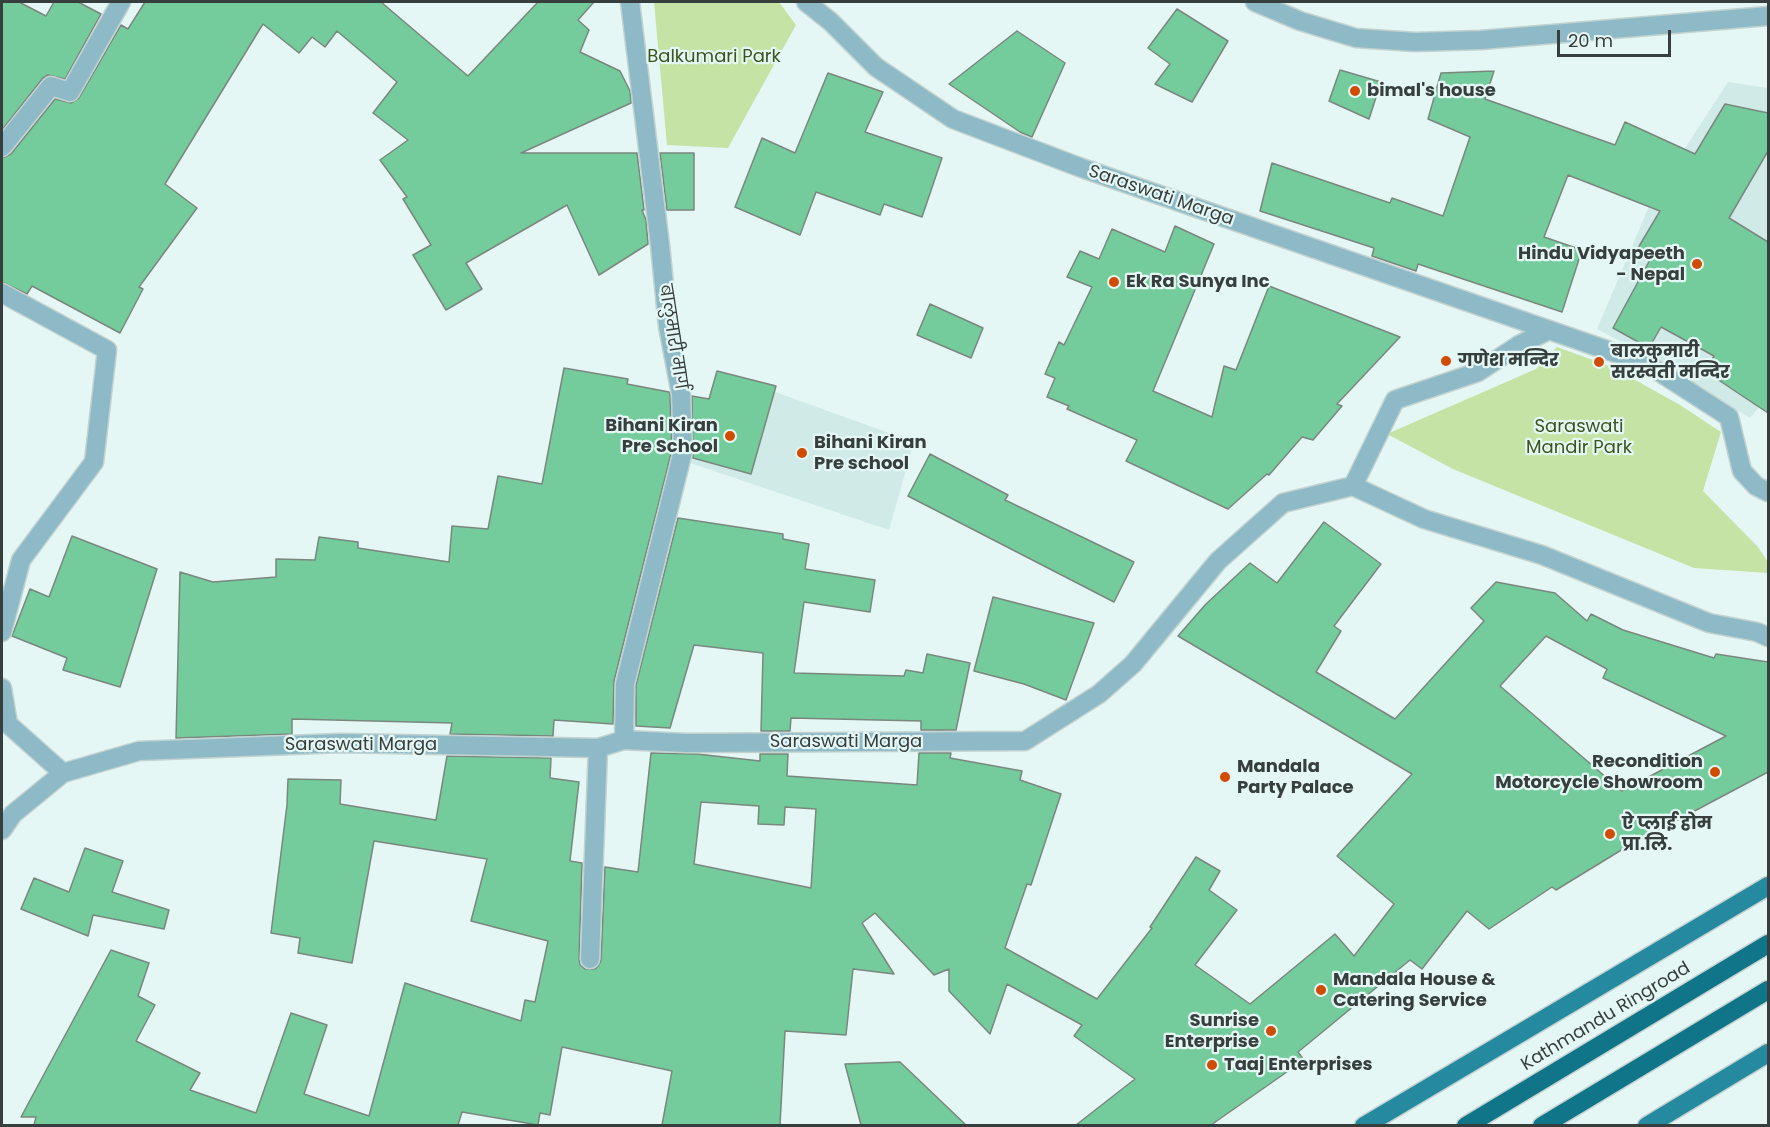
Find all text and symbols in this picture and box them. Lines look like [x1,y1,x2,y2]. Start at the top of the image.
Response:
scale bar [1560,18,1674,56]
text: 20 m [1568,28,1613,53]
park label: Balkumari Park [647,46,781,68]
place label: bimal's house [1367,80,1496,102]
marker: bimal's house [1348,84,1362,98]
street label: Saraswati Marga [1085,161,1237,231]
place label: Hindu Vidyapeeth - Nepal [1518,243,1685,286]
marker: Hindu Vidyapeeth - Nepal [1690,257,1704,271]
place label: Ek Ra Sunya Inc [1126,271,1270,293]
marker: Ek Ra Sunya Inc [1107,275,1121,289]
street label: बालुमारी मार्ग [653,283,691,391]
place label: बालकुमारी सरस्वती मन्दिर [1611,341,1730,384]
place label: गणेश मन्दिर [1458,350,1559,372]
marker: गणेश मन्दिर [1439,354,1453,368]
marker: बालकुमारी सरस्वती मन्दिर [1592,355,1606,369]
place label: Bihani Kiran Pre School [605,415,718,458]
park label: Saraswati Mandir Park [1526,416,1632,458]
marker: Bihani Kiran Pre School [723,429,737,443]
place label: Bihani Kiran Pre school [814,432,927,474]
marker: Bihani Kiran Pre school [795,446,809,460]
street label: Saraswati Marga [770,731,922,753]
street label: Saraswati Marga [285,734,437,756]
place label: Recondition Motorcycle Showroom [1495,751,1703,794]
place label: Mandala Party Palace [1237,756,1354,798]
marker: Recondition Motorcycle Showroom [1708,765,1722,779]
marker: Mandala Party Palace [1218,770,1232,784]
place label: ऐ प्लाई होम प्रा.लि. [1622,813,1712,856]
marker: ऐ प्लाई होम प्रा.लि. [1603,827,1617,841]
street label: Kathmandu Ringroad [1518,958,1694,1076]
place label: Mandala House & Catering Service [1333,969,1496,1012]
marker: Mandala House & Catering Service [1314,983,1328,997]
place label: Sunrise Enterprise [1165,1010,1259,1052]
marker: Sunrise Enterprise [1264,1024,1278,1038]
place label: Taaj Enterprises [1224,1054,1373,1076]
marker: Taaj Enterprises [1205,1058,1219,1072]

